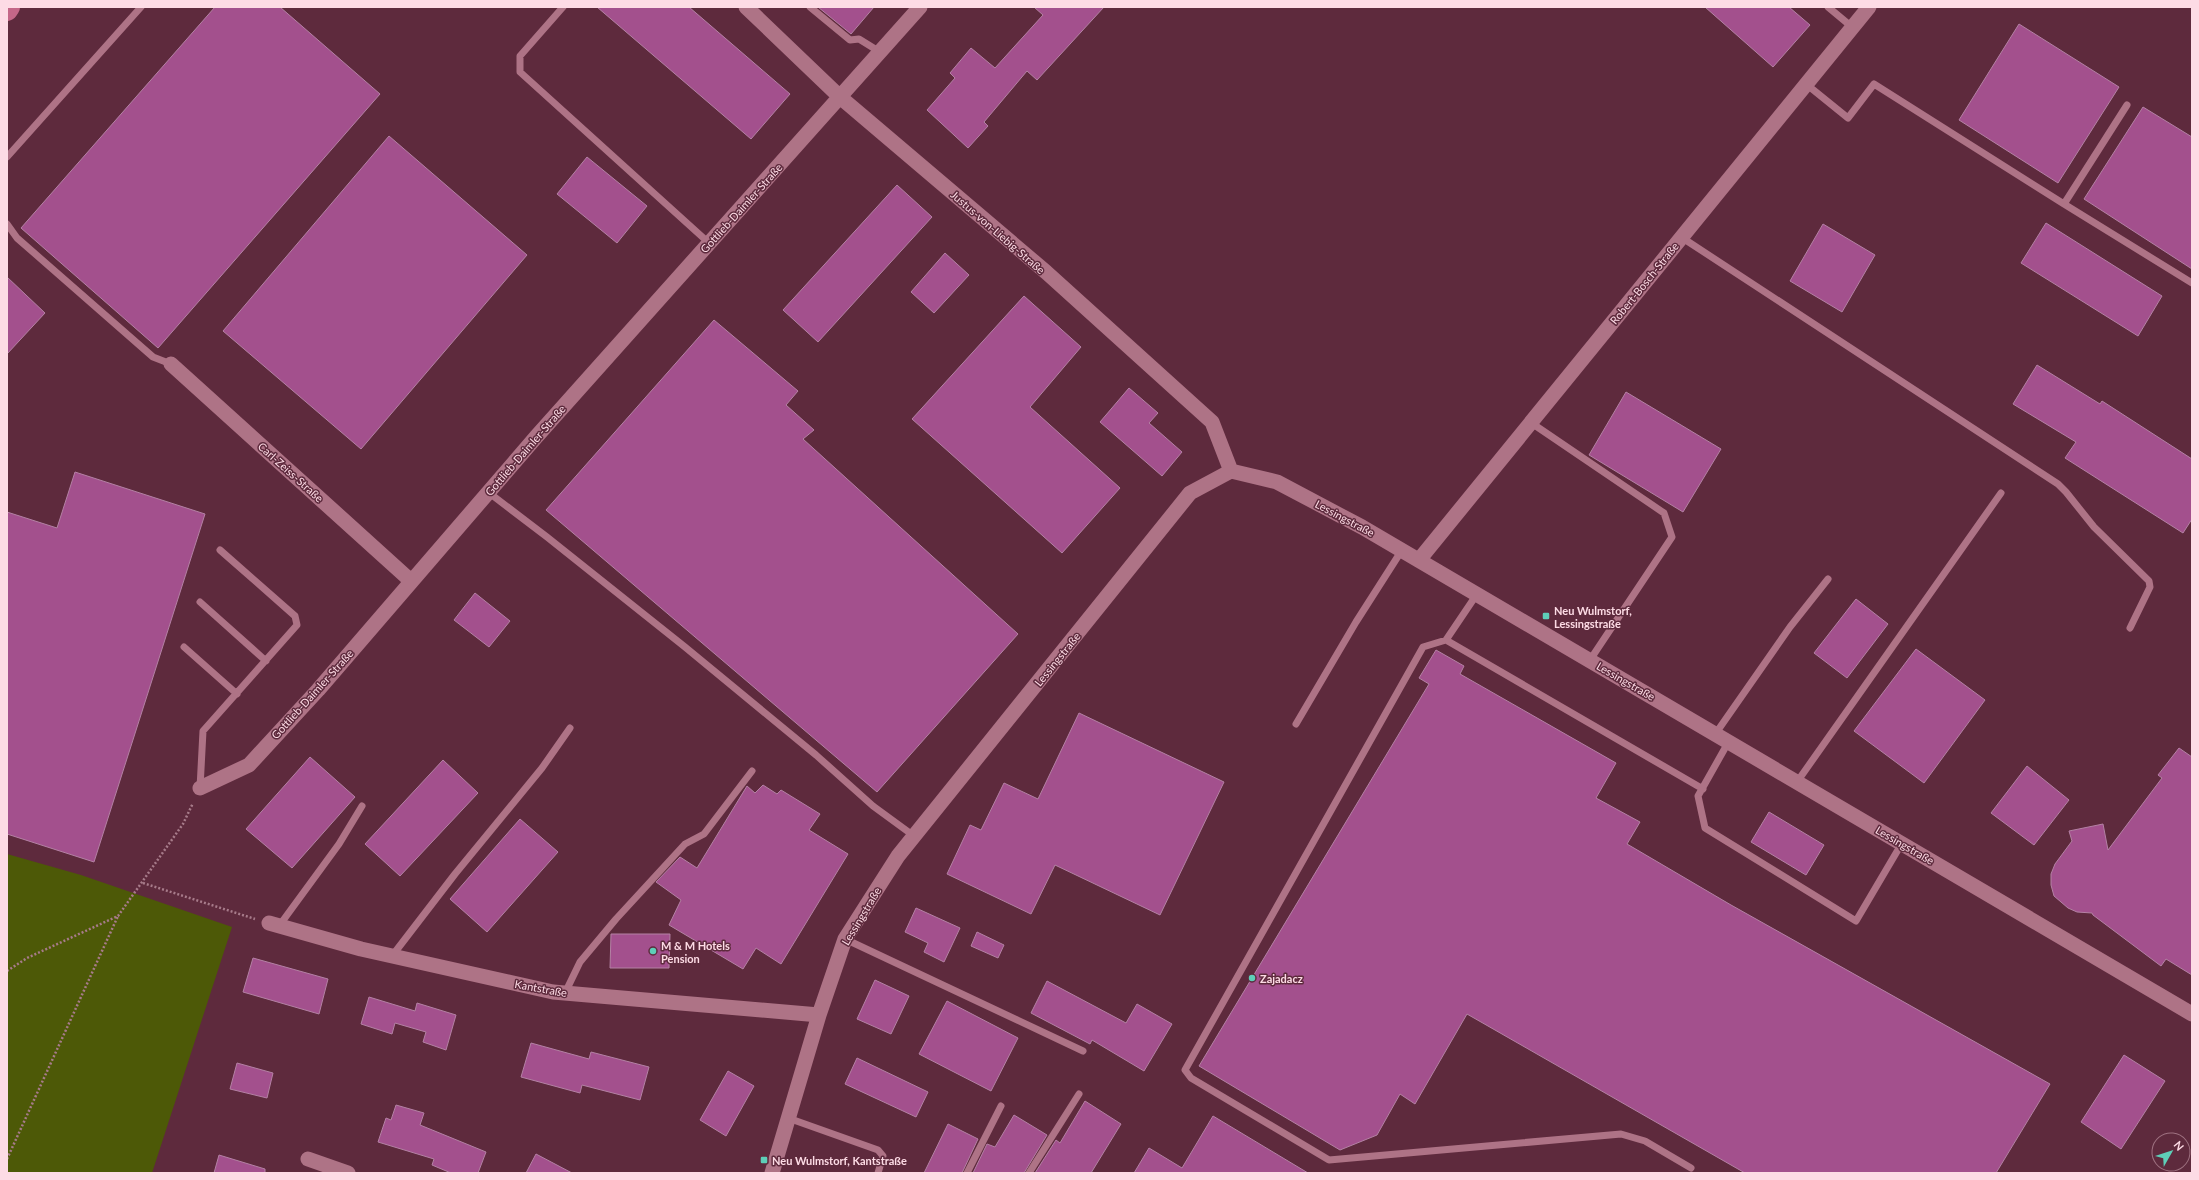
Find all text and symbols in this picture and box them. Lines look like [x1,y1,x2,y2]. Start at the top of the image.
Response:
street label: Gottlieb-Daimler-Straße [697,160,785,255]
street label: Justus-von-Liebig-Straße [948,188,1048,276]
street label: Robert-Bosch-Straße [1607,239,1681,327]
street label: Gottlieb-Daimler-Straße [482,402,568,498]
street label: Carl-Zeiss-Straße [256,439,326,505]
street label: Lessingstraße [1313,497,1377,539]
place label: Neu Wulmstorf, Lessingstraße [1554,604,1632,630]
marker: Neu Wulmstorf, Lessingstraße [1541,611,1551,621]
street label: Lessingstraße [1031,629,1083,688]
street label: Gottlieb-Daimler-Straße [268,646,356,741]
street label: Lessingstraße [1594,659,1658,703]
street label: Lessingstraße [1873,823,1937,867]
street label: Lessingstraße [839,884,884,947]
place label: M & M Hotels Pension [661,939,730,965]
marker: M & M Hotels Pension [648,946,658,956]
place label: Zajadacz [1260,972,1303,985]
marker: Zajadacz [1247,973,1257,983]
street label: Kantstraße [514,977,568,999]
north arrow [2151,1132,2191,1172]
text: N [2171,1138,2187,1153]
place label: Neu Wulmstorf, Kantstraße [772,1154,907,1167]
marker: Neu Wulmstorf, Kantstraße [759,1155,769,1165]

